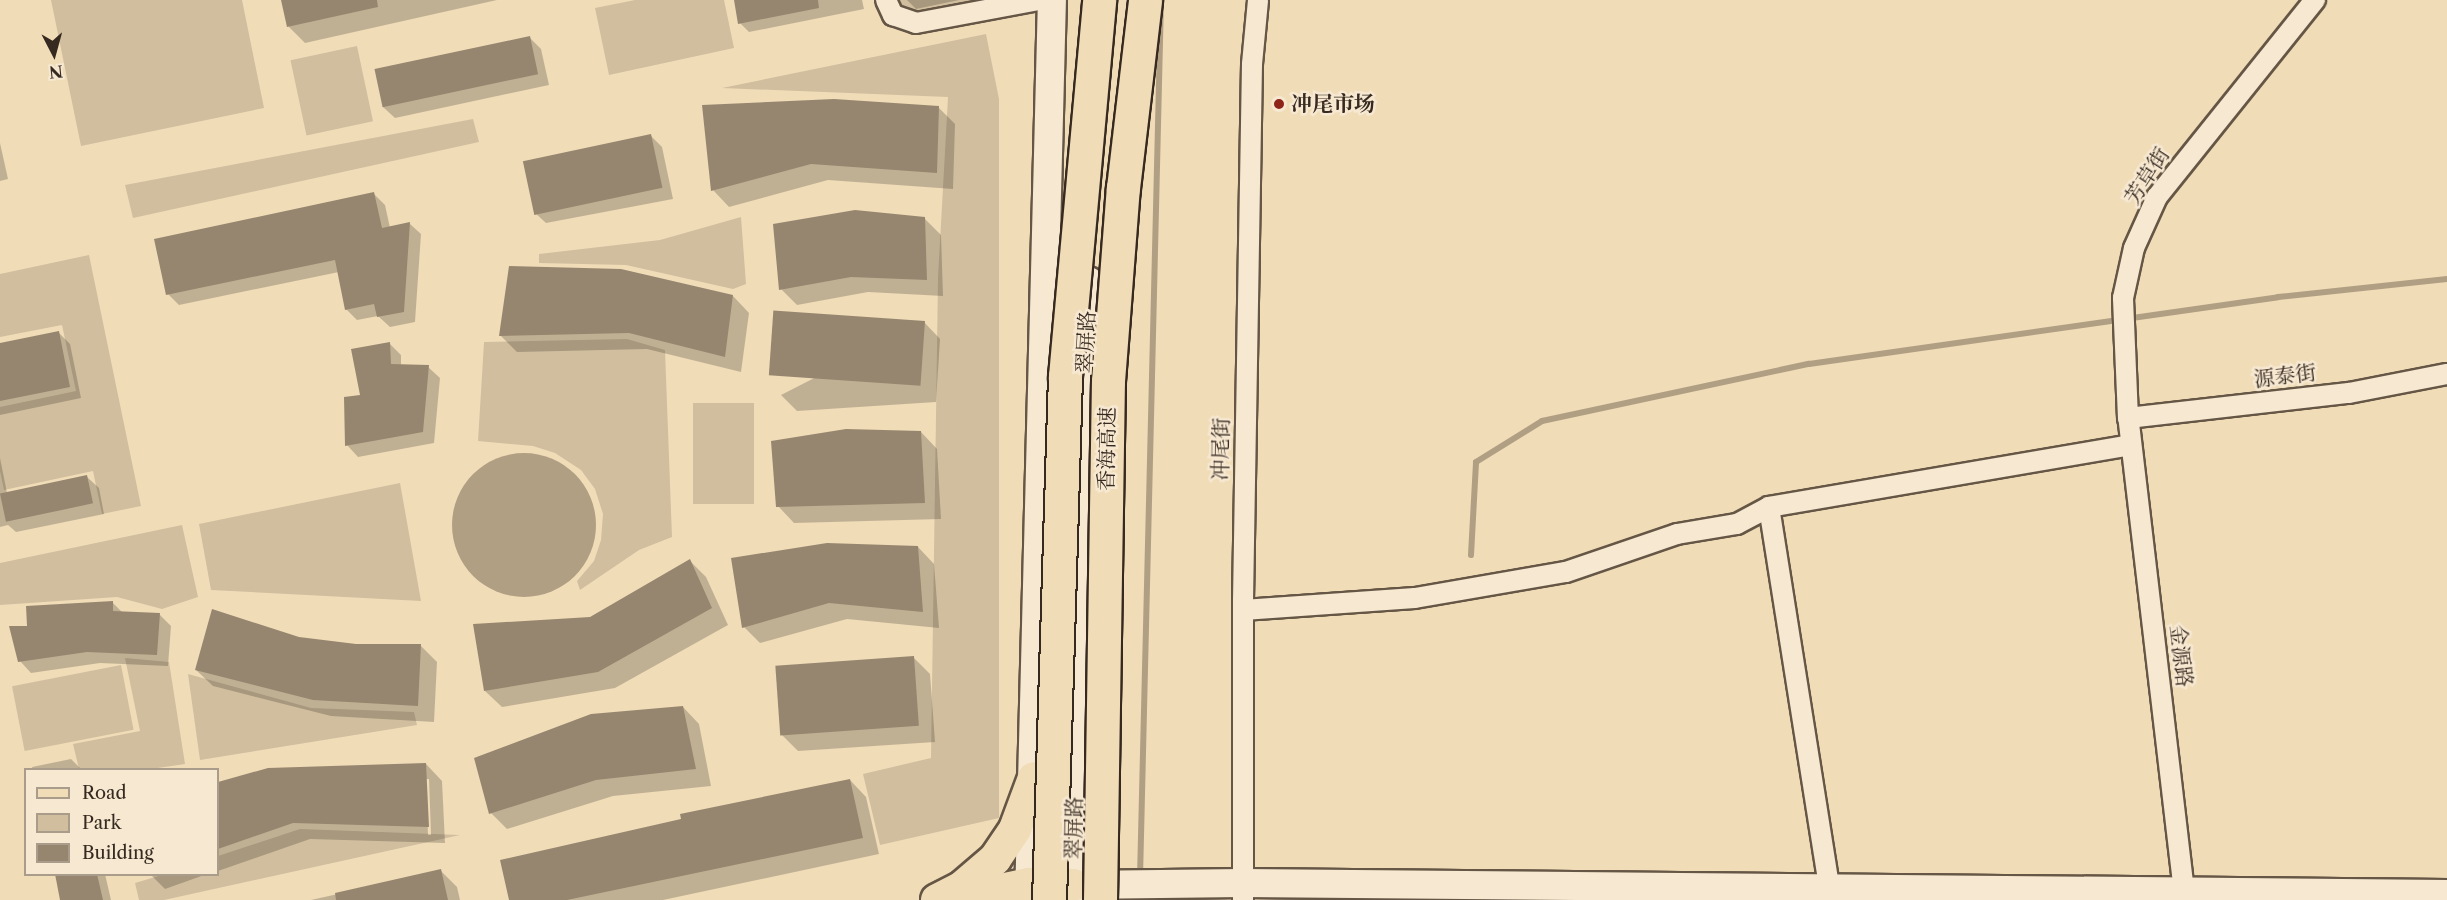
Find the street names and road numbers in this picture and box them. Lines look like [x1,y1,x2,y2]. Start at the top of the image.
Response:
street label: 芳草街 [2119,143,2175,209]
street label: 翠屏路 [1072,310,1100,374]
street label: 源泰街 [2252,360,2318,392]
street label: 香海高速 [1094,407,1120,491]
street label: 冲尾街 [1208,417,1234,481]
street label: 金源路 [2165,623,2197,689]
street label: 翠屏路 [1061,796,1087,860]

